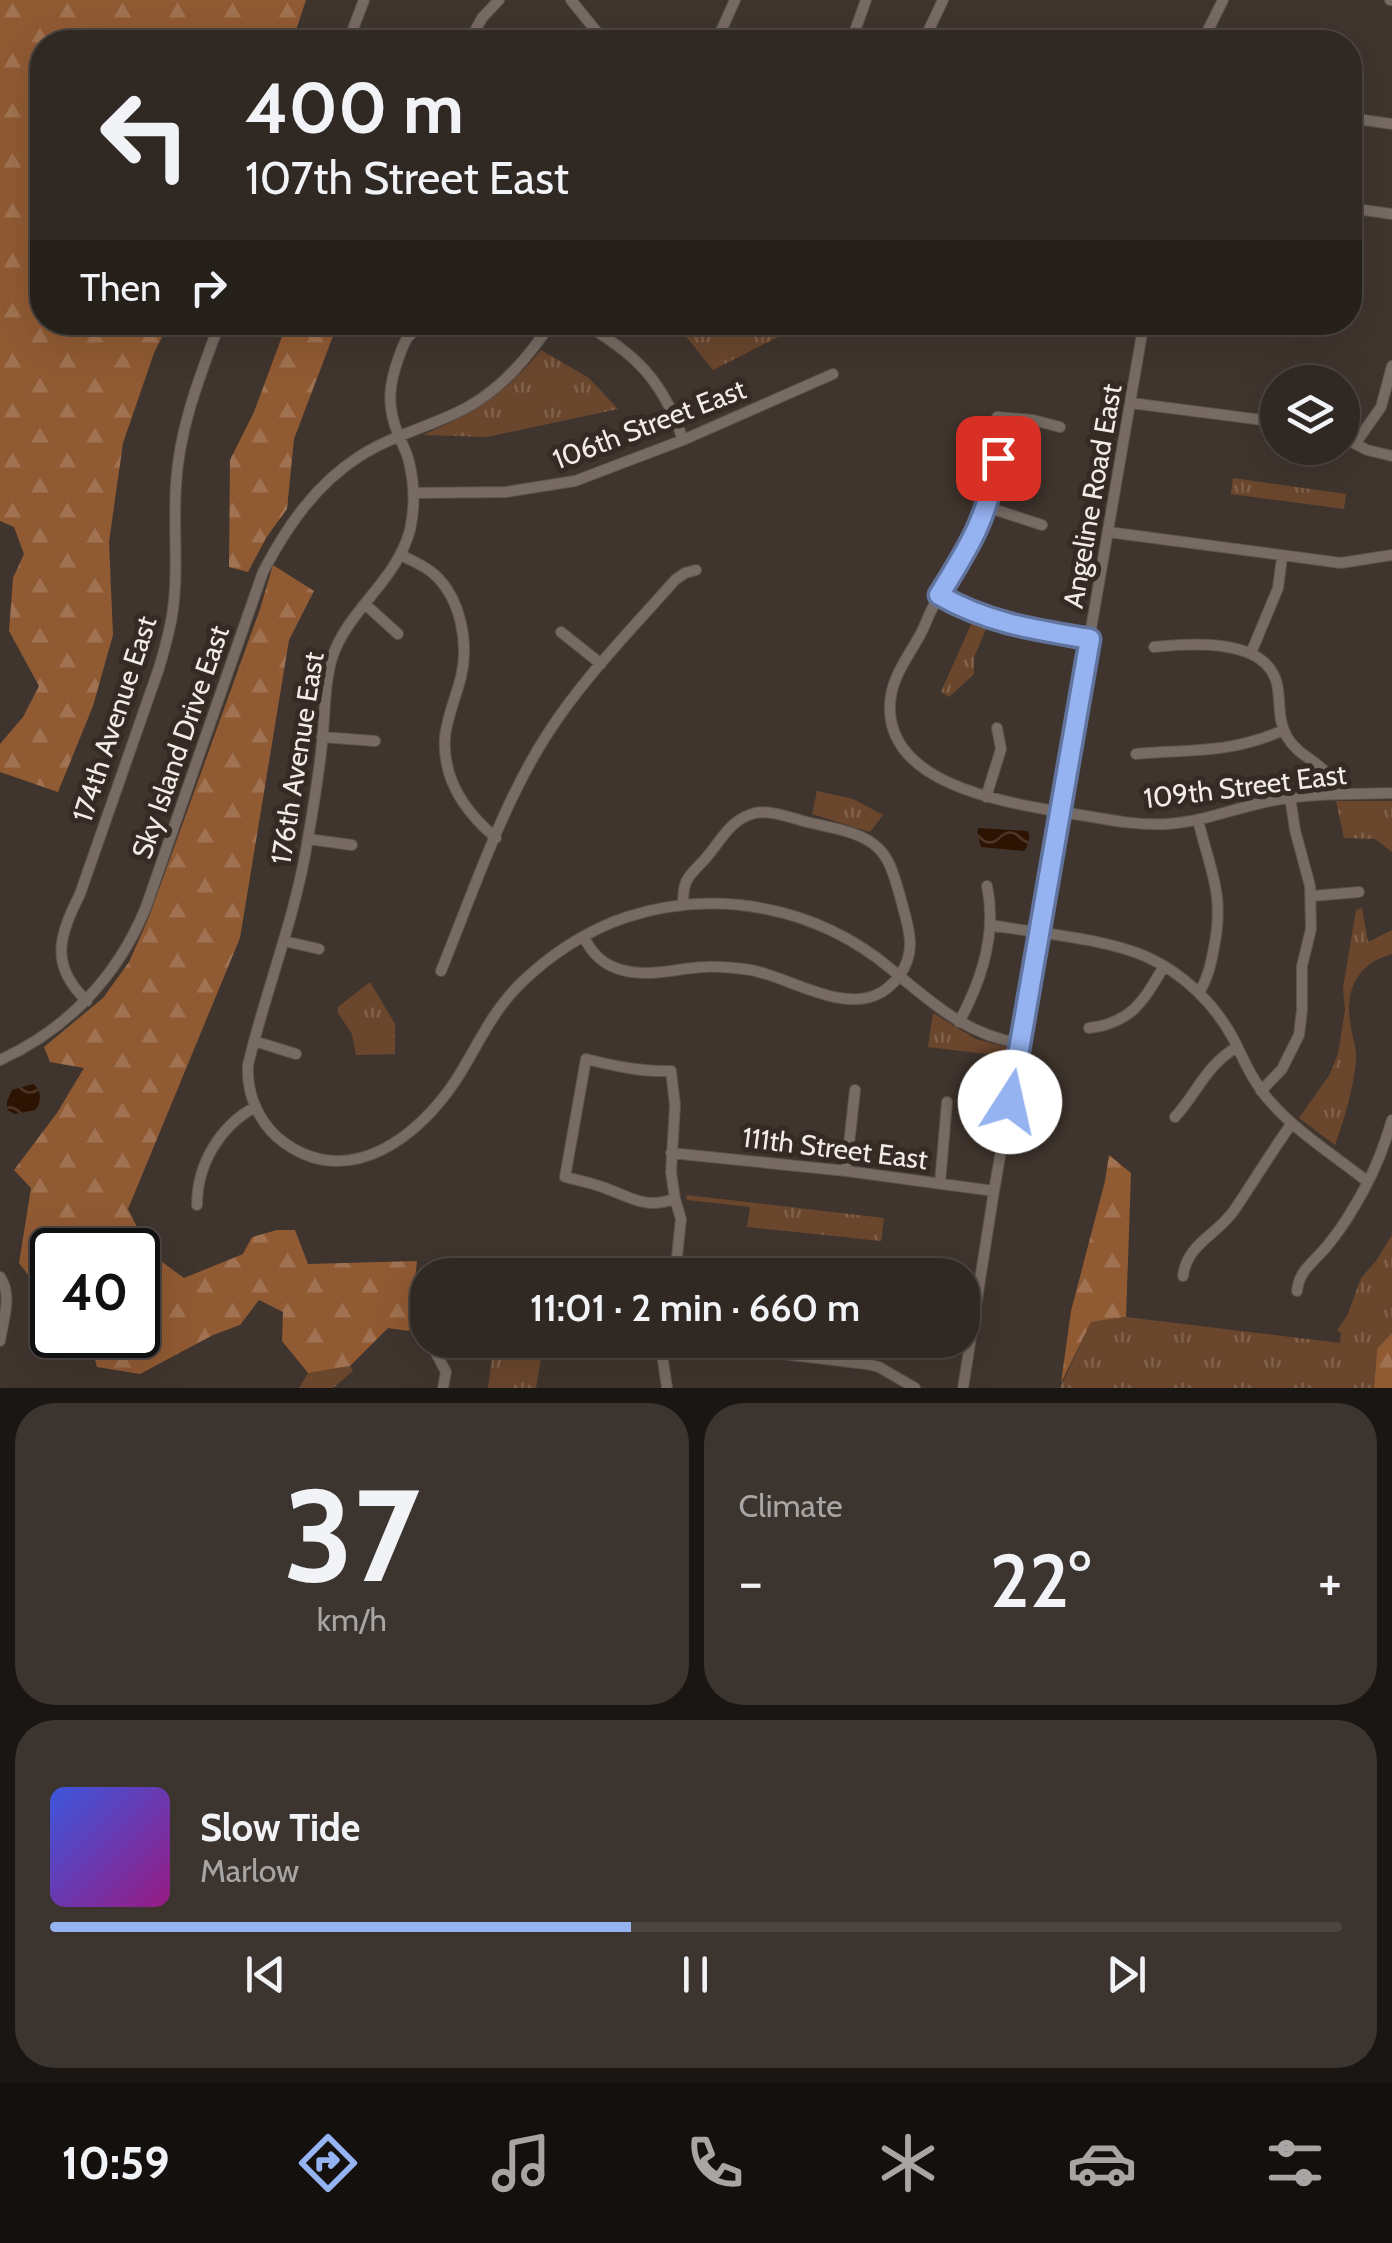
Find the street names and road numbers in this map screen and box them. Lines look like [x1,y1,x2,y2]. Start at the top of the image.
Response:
street label: 106th Street East [548,372,750,476]
street label: Angeline Road East [1056,381,1128,611]
street label: 174th Avenue East [65,612,163,826]
street label: Sky Island Drive East [124,621,236,863]
street label: 176th Avenue East [263,649,331,867]
street label: 109th Street East [1142,757,1348,815]
street label: 111th Street East [740,1120,930,1176]

